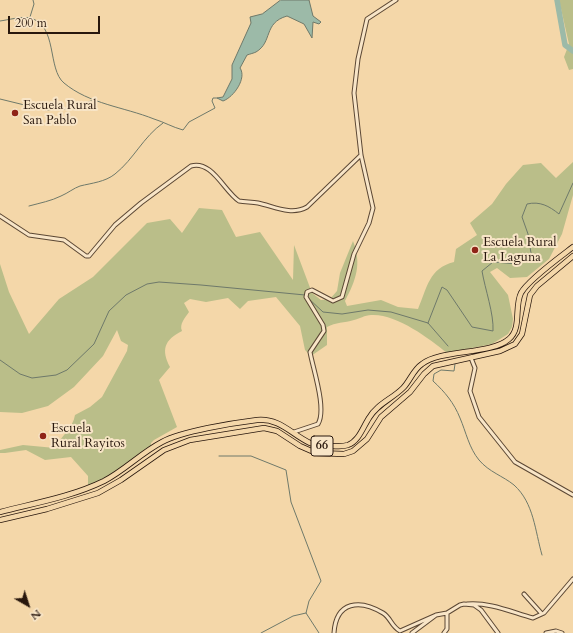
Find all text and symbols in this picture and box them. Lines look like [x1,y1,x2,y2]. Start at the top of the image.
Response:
scale bar [10,8,102,34]
text: 200 m [15,15,47,31]
place label: Escuela Rural San Pablo [23,98,97,129]
marker: Escuela Rural San Pablo [10,108,20,118]
place label: Escuela Rural La Laguna [483,235,557,266]
marker: Escuela Rural La Laguna [470,245,480,255]
place label: Escuela Rural Rayitos [51,421,125,452]
marker: Escuela Rural Rayitos [38,431,48,441]
road number: 66 [311,436,333,456]
north arrow [8,585,48,625]
text: N [27,606,44,624]

